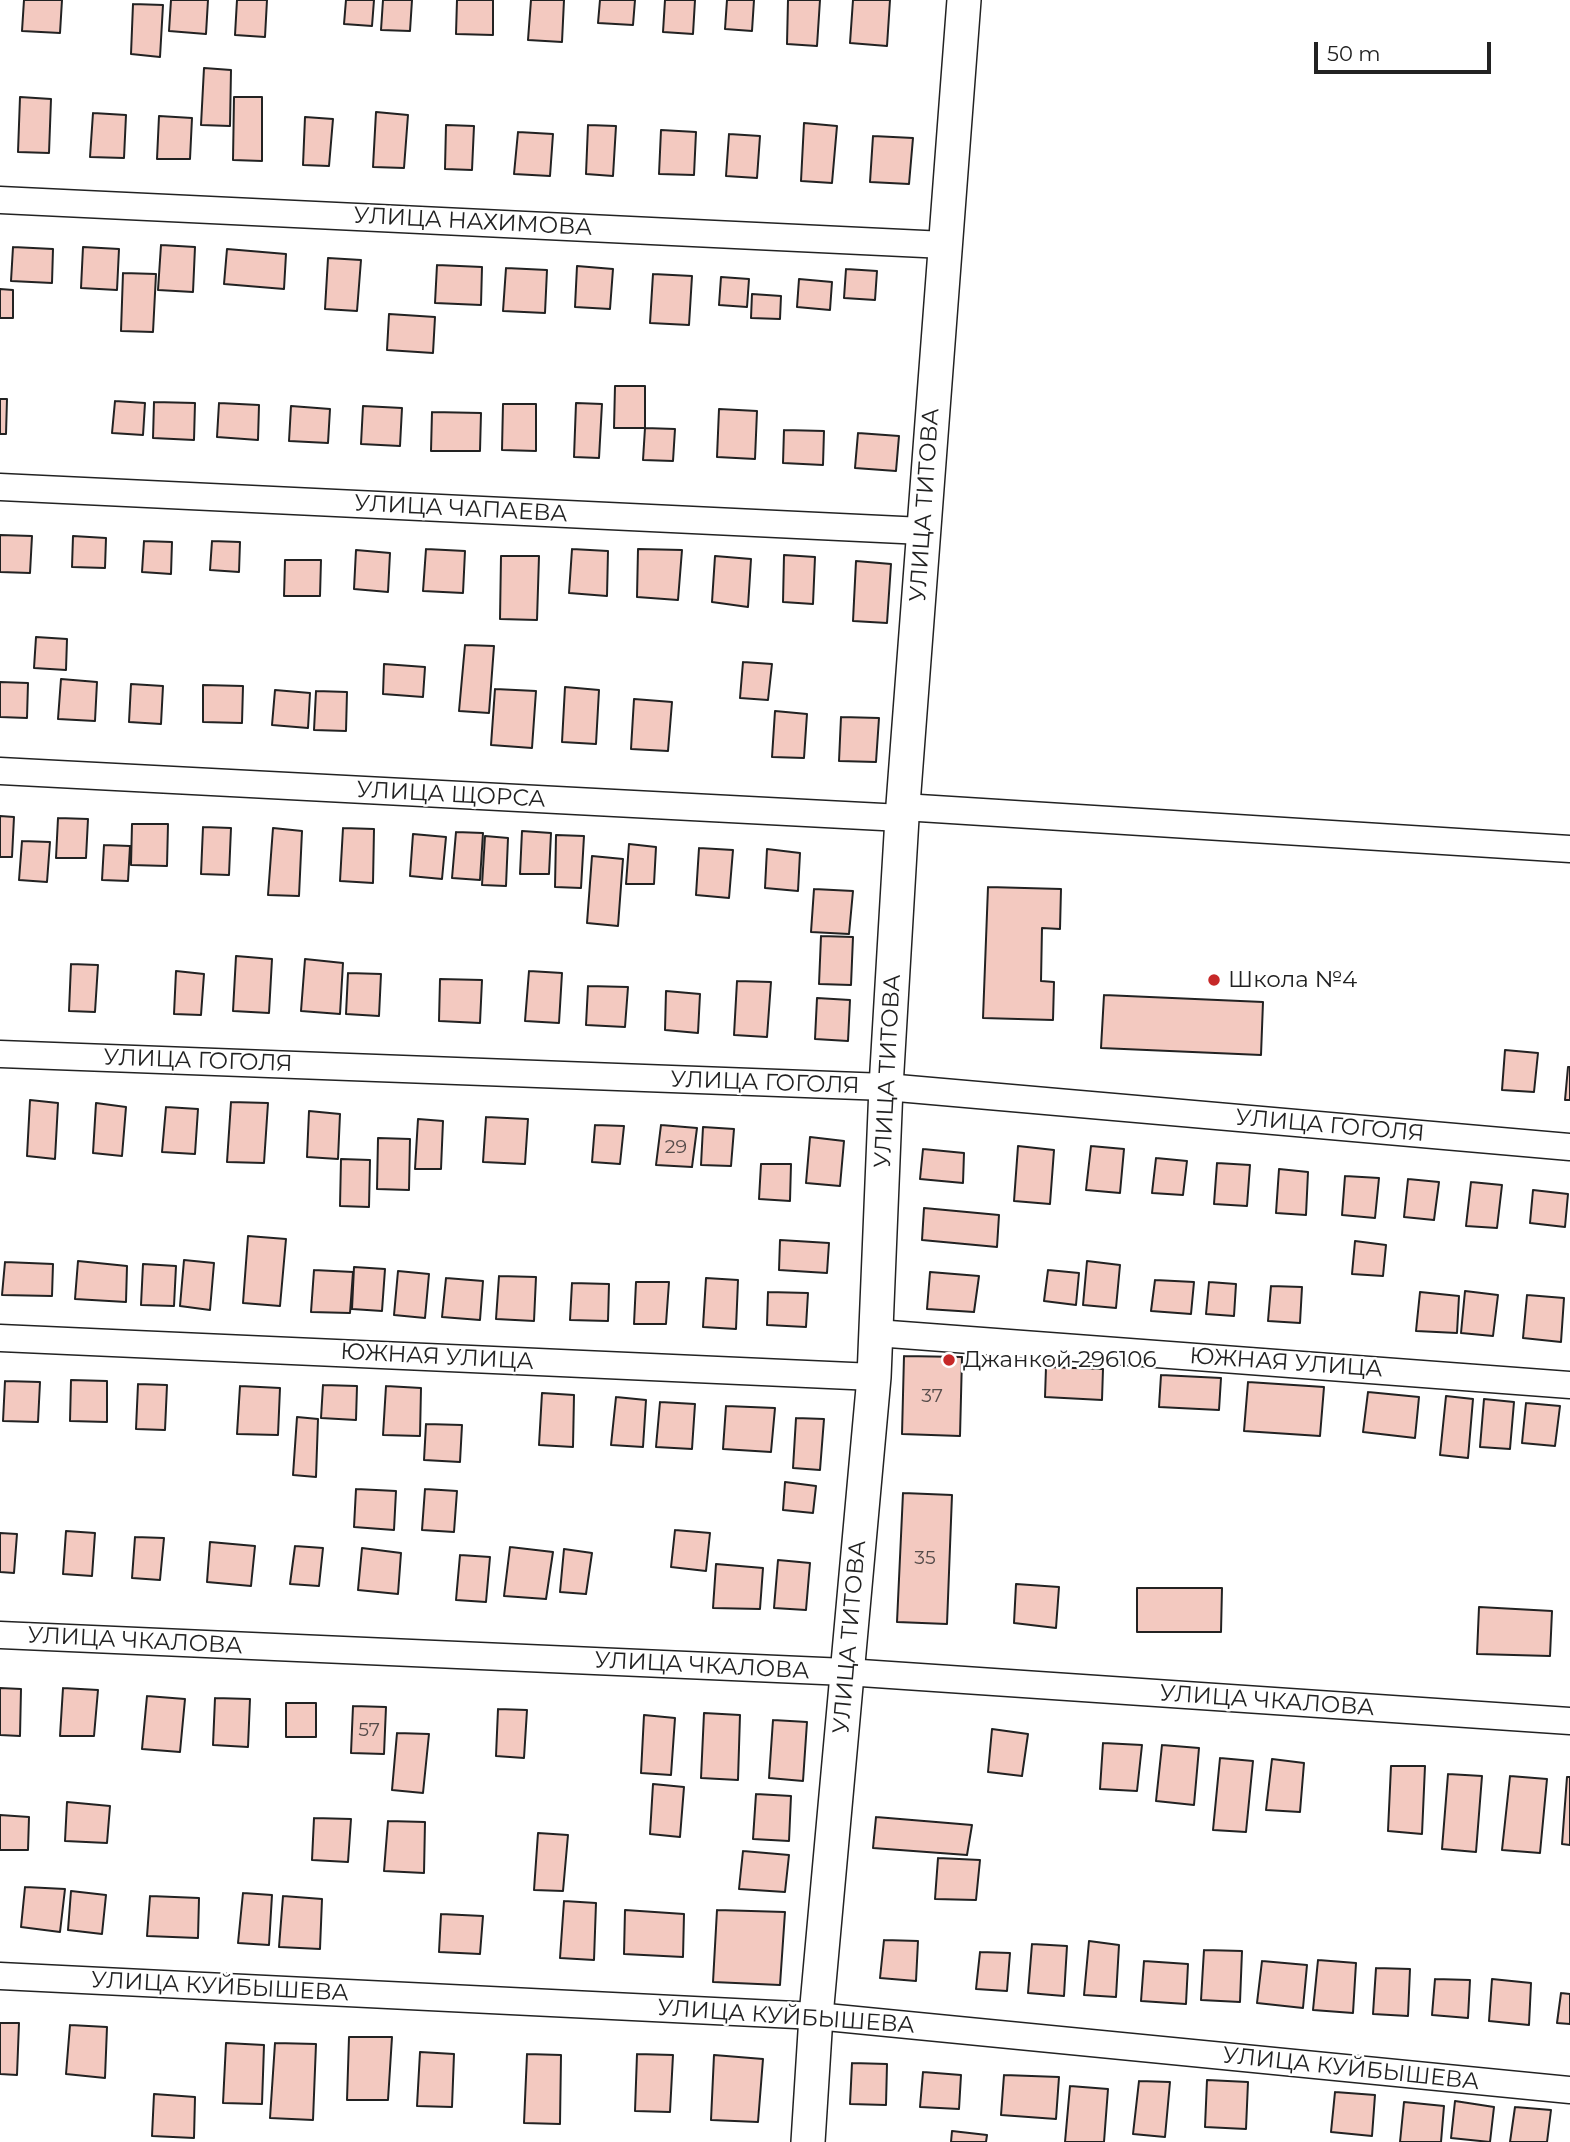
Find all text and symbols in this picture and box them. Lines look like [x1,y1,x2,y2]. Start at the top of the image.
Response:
scale bar [1318,28,1495,72]
text: 50 m [1327,41,1381,66]
street label: УЛИЦА НАХИМОВА [353,202,593,242]
street label: УЛИЦА ТИТОВА [904,407,946,603]
street label: УЛИЦА ЧАПАЕВА [354,490,568,528]
street label: УЛИЦА ЩОРСА [356,776,546,814]
place label: Школа №4 [1228,966,1357,994]
marker: Школа №4 [1206,972,1222,988]
street label: УЛИЦА ТИТОВА [869,973,907,1169]
street label: УЛИЦА ГОГОЛЯ [103,1044,293,1078]
street label: УЛИЦА ГОГОЛЯ [670,1066,860,1100]
street label: УЛИЦА ГОГОЛЯ [1234,1104,1426,1148]
house number: 29 [665,1136,687,1158]
street label: ЮЖНАЯ УЛИЦА [340,1338,534,1376]
street label: ЮЖНАЯ УЛИЦА [1188,1342,1384,1384]
place label: Джанкой 296106 [963,1346,1157,1374]
marker: Джанкой 296106 [941,1352,957,1368]
house number: 37 [921,1385,943,1407]
street label: УЛИЦА ТИТОВА [828,1539,872,1735]
house number: 35 [914,1547,936,1569]
street label: УЛИЦА ЧКАЛОВА [27,1622,243,1660]
street label: УЛИЦА ЧКАЛОВА [594,1647,810,1685]
street label: УЛИЦА ЧКАЛОВА [1159,1680,1375,1722]
house number: 57 [358,1719,380,1741]
street label: УЛИЦА КУЙБЫШЕВА [90,1966,350,2008]
street label: УЛИЦА КУЙБЫШЕВА [656,1994,916,2040]
street label: УЛИЦА КУЙБЫШЕВА [1221,2042,1481,2096]

